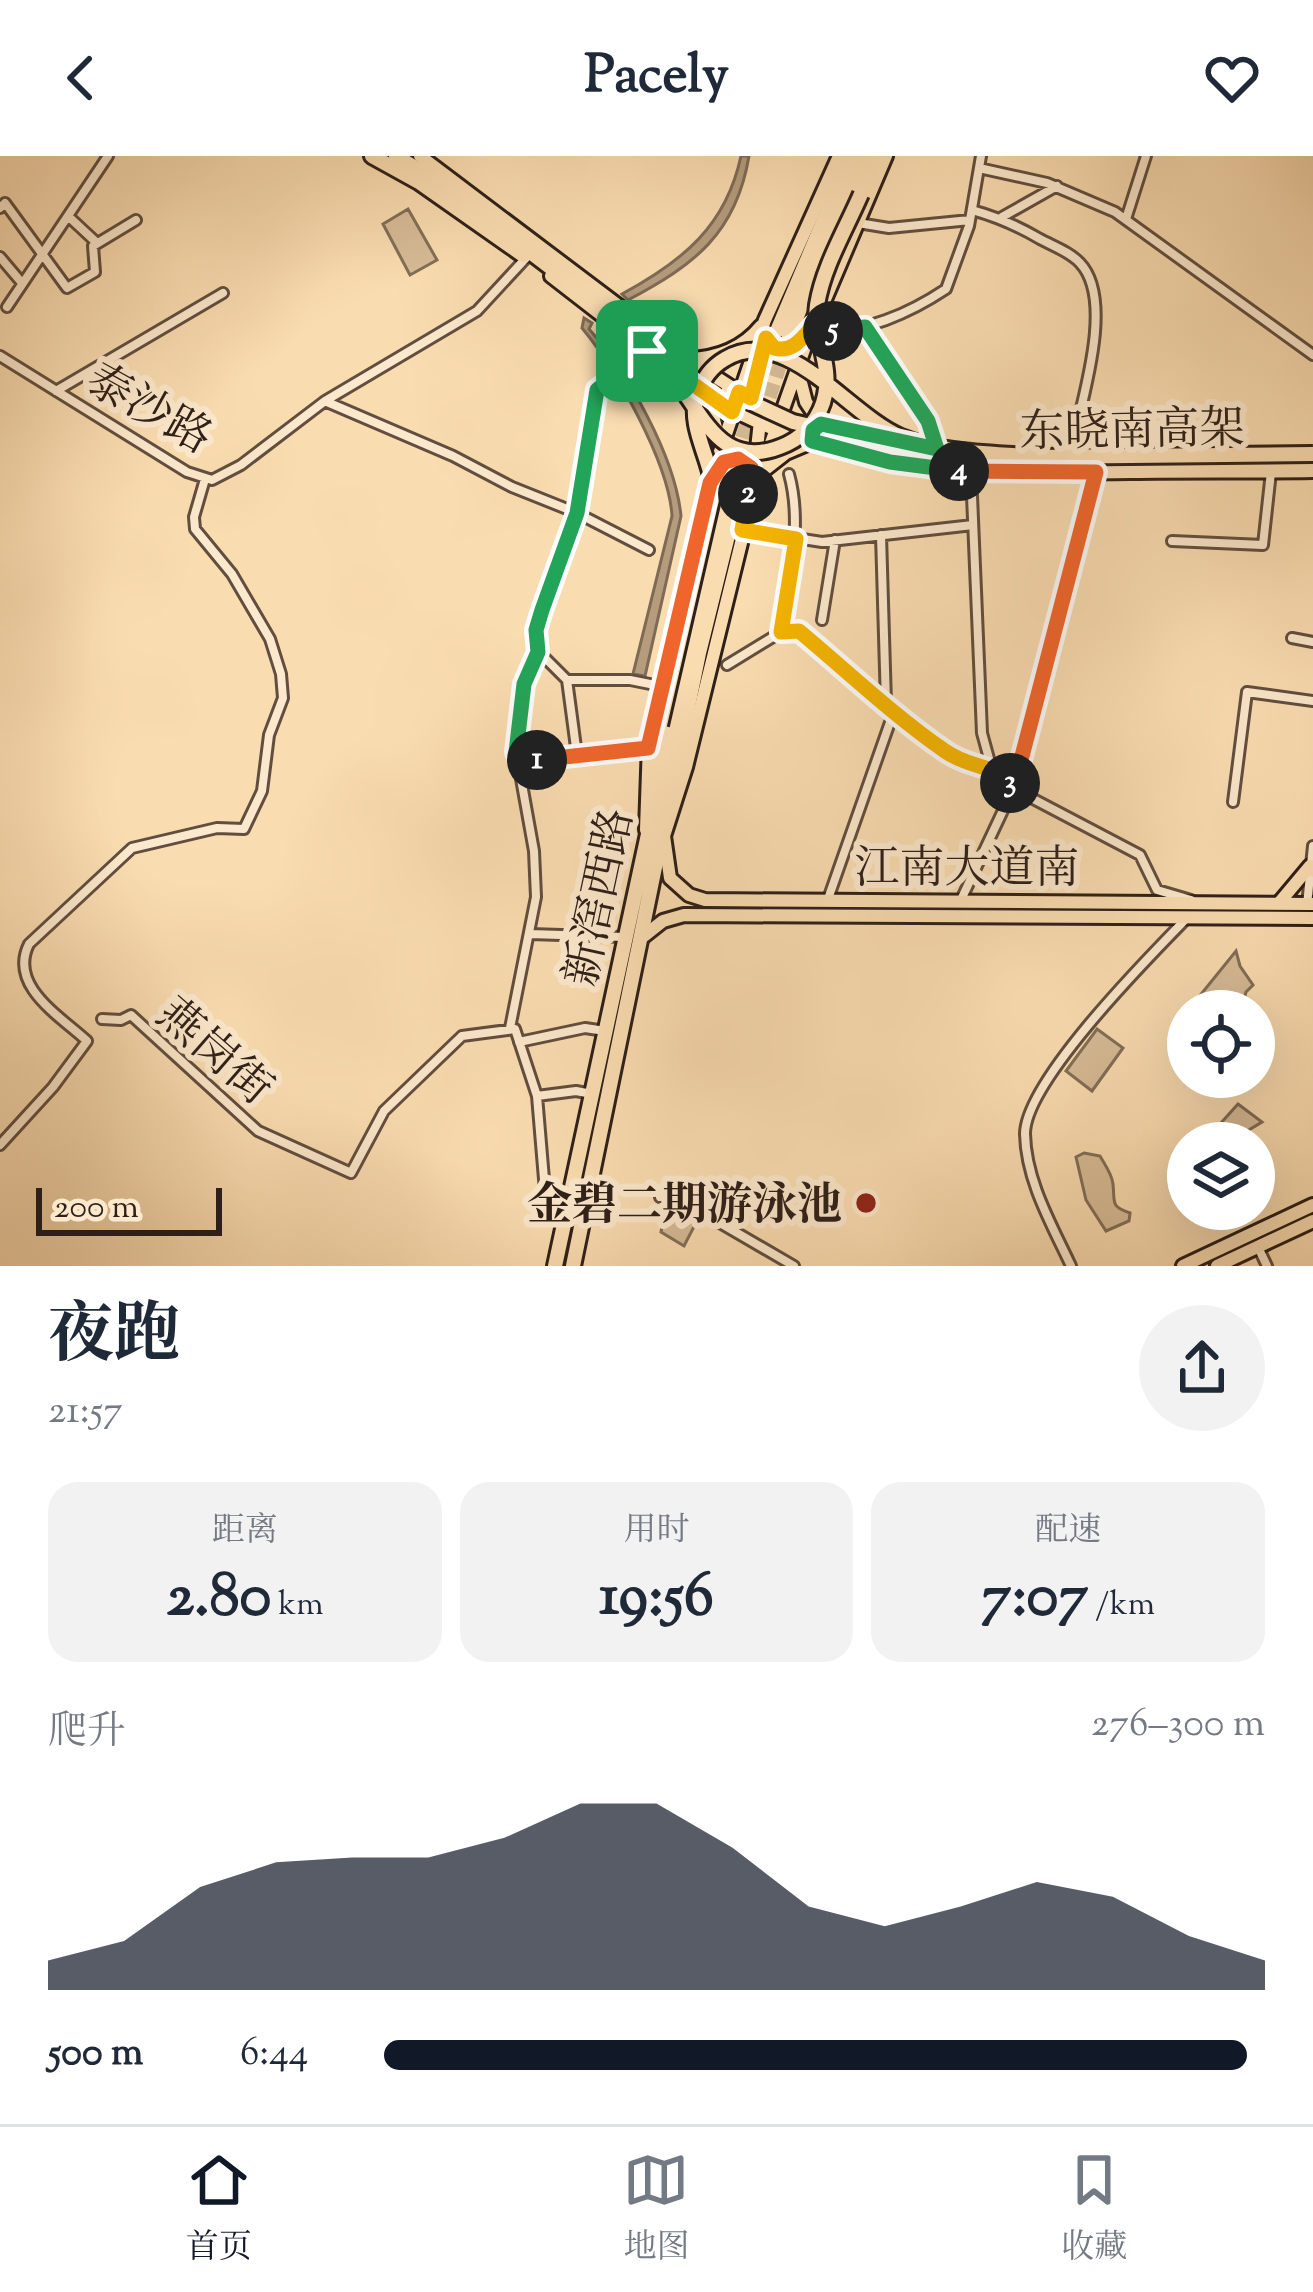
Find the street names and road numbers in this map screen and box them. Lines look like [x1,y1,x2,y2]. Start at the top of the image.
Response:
street label: 泰沙路 [73,351,222,473]
street label: 东晓南高架 [1019,399,1245,468]
street label: 新滘西路 [552,803,653,993]
street label: 江南大道南 [854,839,1080,904]
street label: 燕岗街 [140,985,285,1123]

